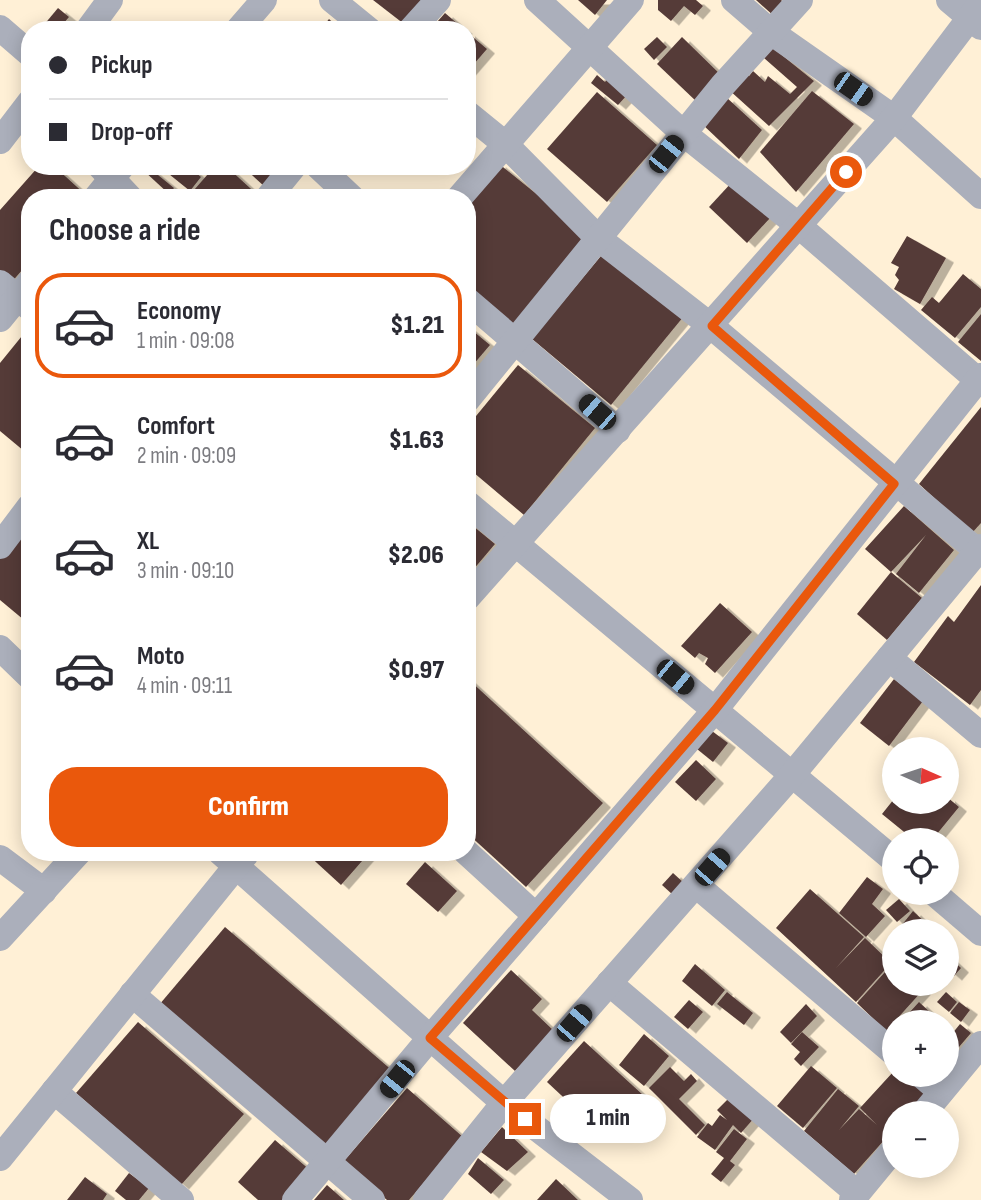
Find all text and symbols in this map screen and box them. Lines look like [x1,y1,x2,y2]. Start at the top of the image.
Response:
text: Pickup [91,50,153,81]
car [830,68,877,110]
text: Drop-off [91,117,172,148]
car [645,131,688,177]
route start [830,156,862,188]
text: Choose a ride [49,211,201,250]
icon: car [53,294,116,357]
text: Economy [137,296,221,327]
text: $1.21 [390,310,444,341]
text: 1 min · 09:08 [137,327,235,355]
car [575,390,620,434]
icon: car [53,409,116,472]
text: Comfort [137,411,215,442]
text: $1.63 [389,425,444,456]
text: 2 min · 09:09 [137,442,236,470]
icon: car [53,524,116,587]
text: XL [137,526,159,557]
text: $2.06 [388,540,444,571]
text: 3 min · 09:10 [137,557,234,585]
icon: car [53,639,116,702]
text: Moto [137,641,185,672]
text: $0.97 [388,655,444,686]
car [653,655,698,699]
text: 4 min · 09:11 [137,672,232,700]
north arrow [882,737,959,814]
map controls [882,737,959,1178]
button: Confirm [49,767,448,847]
button: locate [882,828,959,905]
car [691,844,734,890]
button: layers [882,919,959,996]
car [553,1000,596,1046]
button: + [882,1010,959,1087]
car [376,1056,419,1102]
callout: 1 min [550,1094,665,1144]
button: − [882,1101,959,1178]
route end [509,1103,541,1135]
text: 1 min [586,1104,630,1132]

